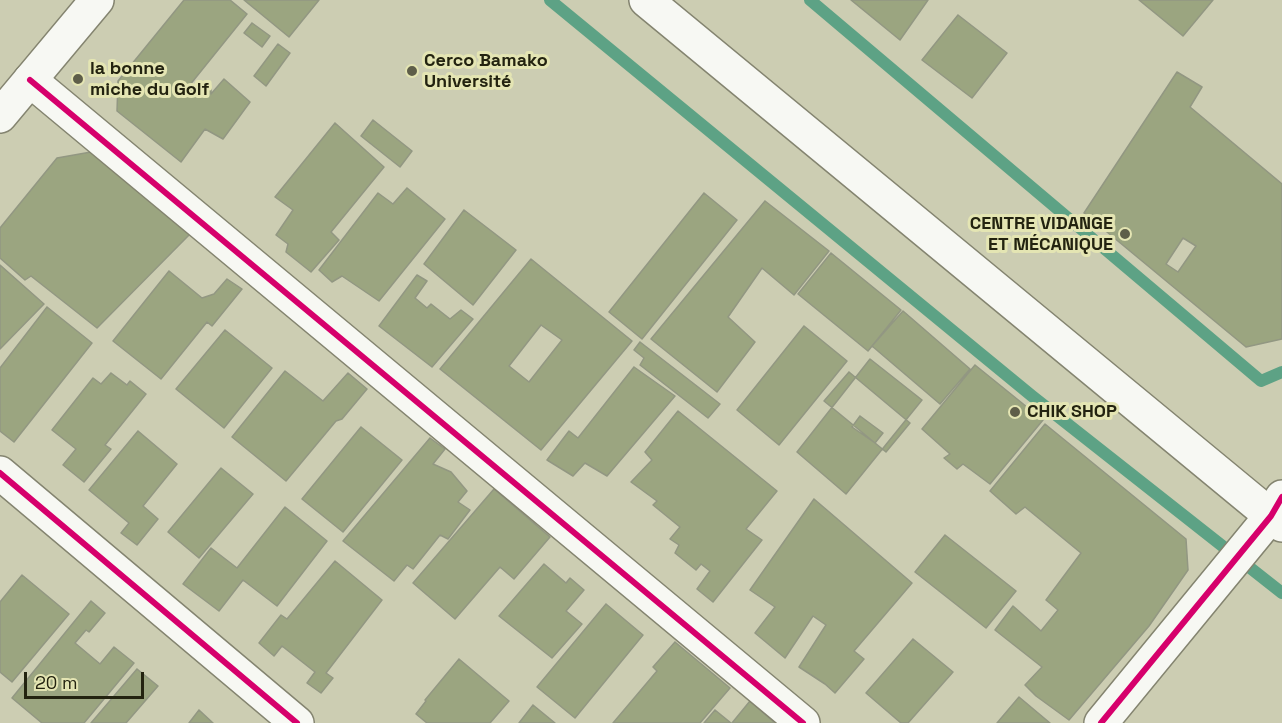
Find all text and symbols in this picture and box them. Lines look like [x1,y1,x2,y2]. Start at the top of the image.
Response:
place label: Cerco Bamako Université [424,50,548,92]
place label: la bonne miche du Golf [90,58,209,100]
marker: Cerco Bamako Université [405,64,419,78]
marker: la bonne miche du Golf [71,72,85,86]
place label: CENTRE VIDANGE ET MÉCANIQUE [970,213,1113,256]
marker: CENTRE VIDANGE ET MÉCANIQUE [1118,227,1132,241]
place label: CHIK SHOP [1027,401,1117,423]
marker: CHIK SHOP [1008,405,1022,419]
scale bar [27,660,147,698]
text: 20 m [35,671,78,694]

